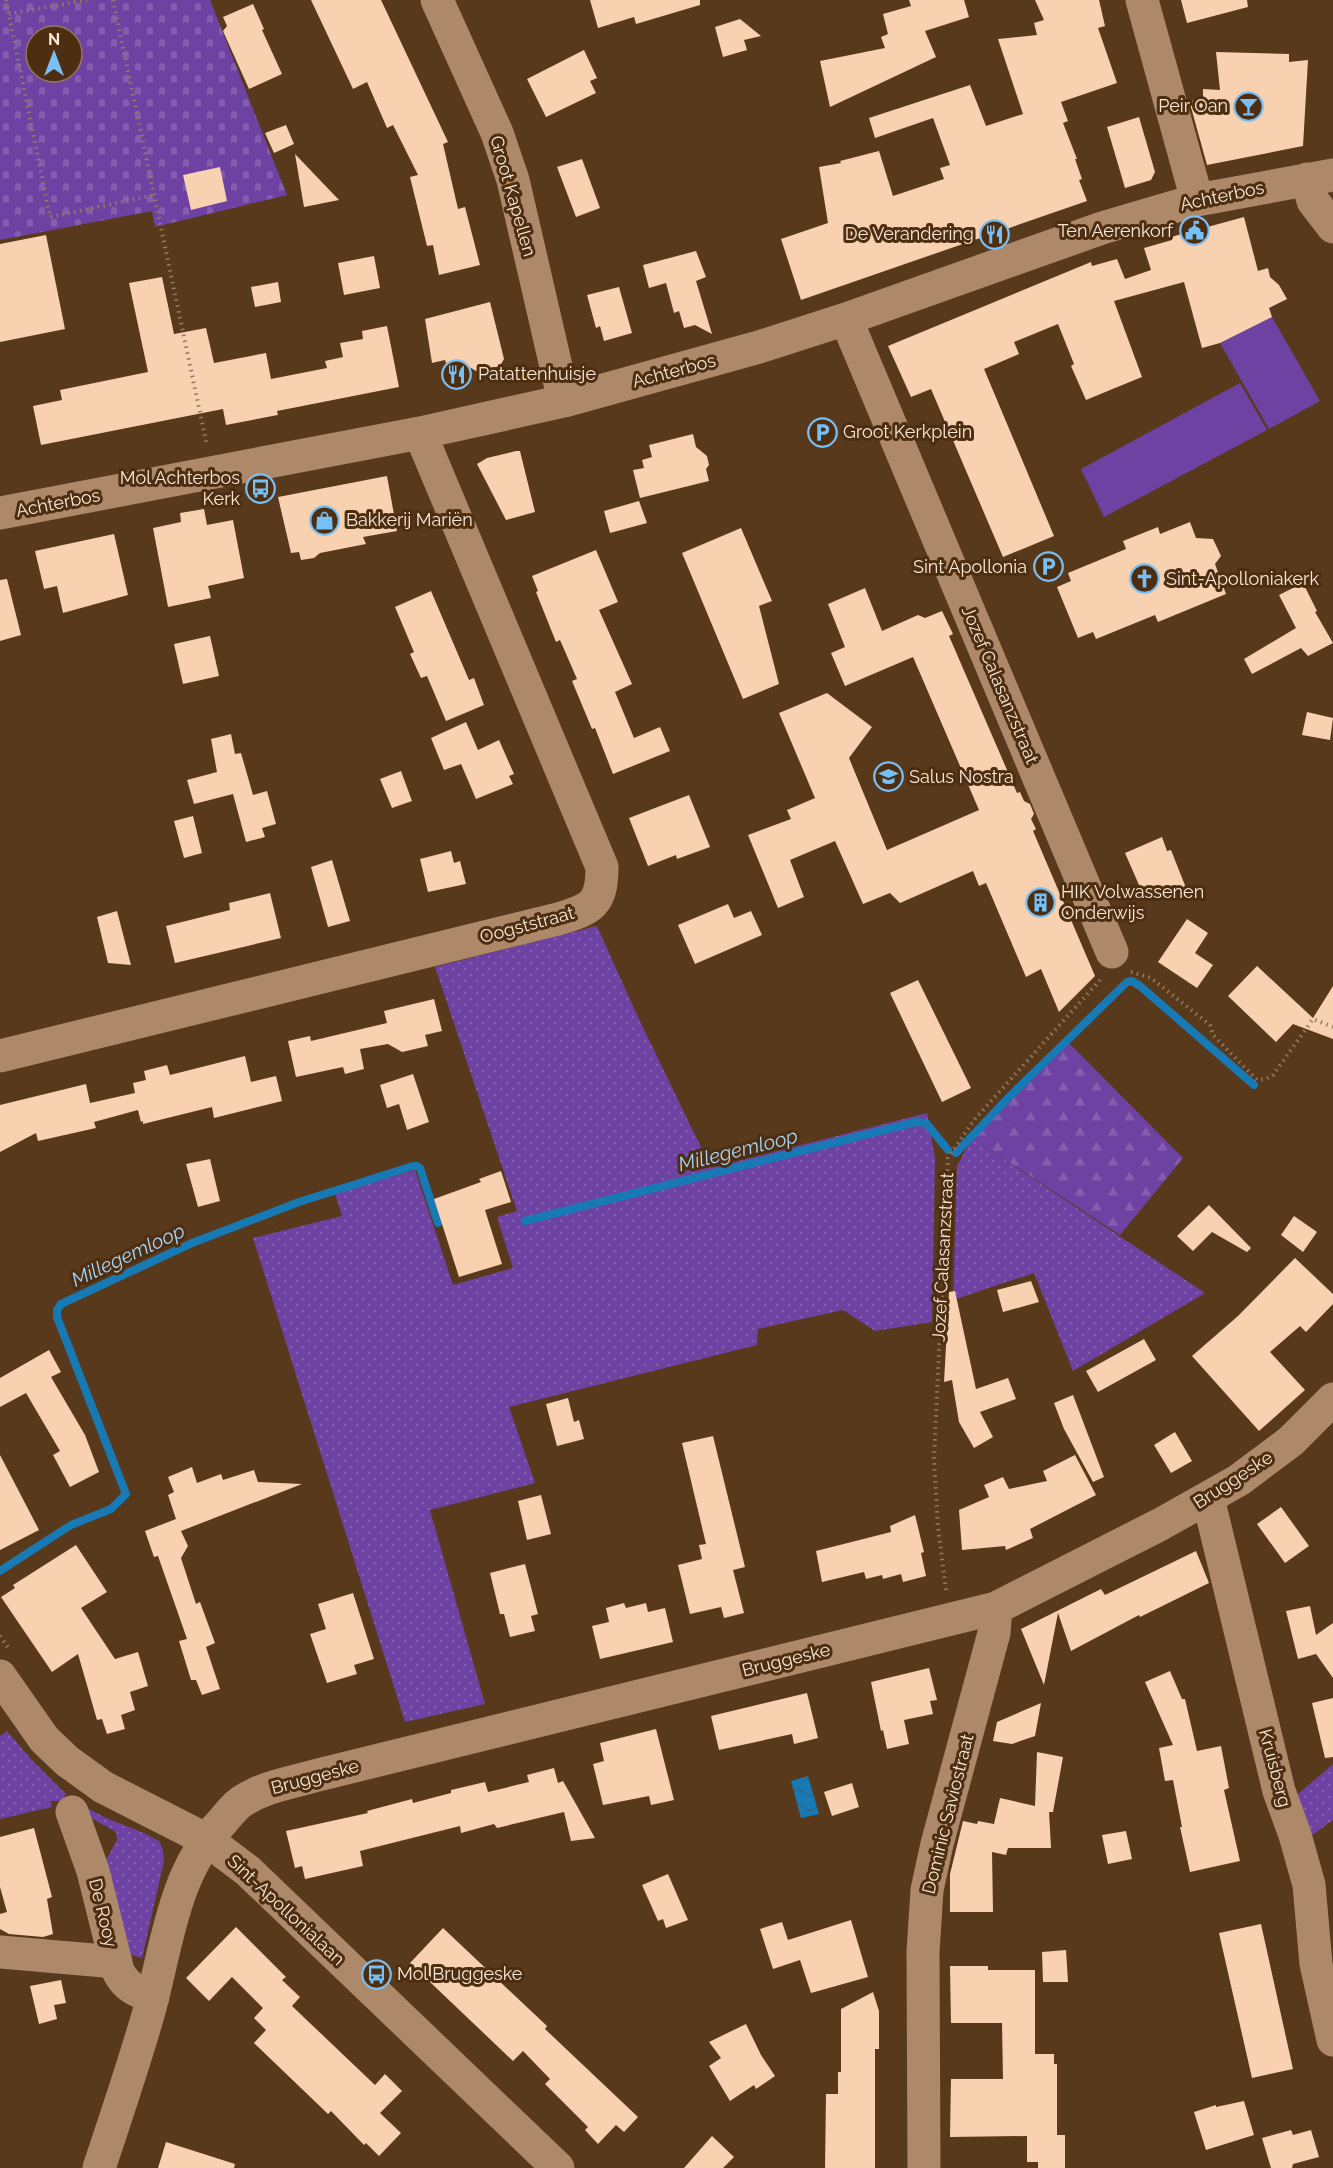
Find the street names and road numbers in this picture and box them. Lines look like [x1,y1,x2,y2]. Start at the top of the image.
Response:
street label: Groot Kapellen [486,133,541,259]
street label: Achterbos [1178,176,1266,215]
street label: Achterbos [630,349,718,392]
street label: Achterbos [14,484,102,521]
street label: Jozef Calasanzstraat [958,603,1043,767]
street label: Oogststraat [477,902,576,947]
street label: Jozef Calasanzstraat [928,1172,957,1342]
street label: Bruggeske [1189,1446,1277,1513]
street label: Bruggeske [740,1638,833,1681]
street label: Kruisberg [1255,1726,1296,1809]
street label: Dominic Saviostraat [917,1732,978,1896]
street label: Bruggeske [269,1755,362,1798]
street label: Sint-Apollonialaan [223,1850,349,1969]
street label: De Rooy [85,1876,122,1950]

